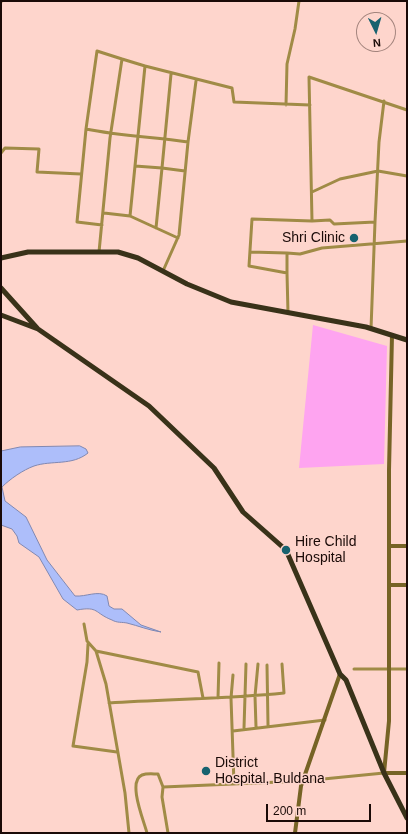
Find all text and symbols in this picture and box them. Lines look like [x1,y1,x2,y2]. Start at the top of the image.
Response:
north arrow [356,12,396,52]
text: N [372,37,381,49]
place label: Shri Clinic [282,230,345,246]
marker: Shri Clinic [348,232,360,244]
place label: Hire Child Hospital [295,534,356,566]
marker: Hire Child Hospital [280,544,292,556]
place label: District Hospital, Buldana [215,755,325,788]
marker: District Hospital, Buldana [200,765,212,777]
scale bar [268,796,373,822]
text: 200 m [273,804,306,818]

